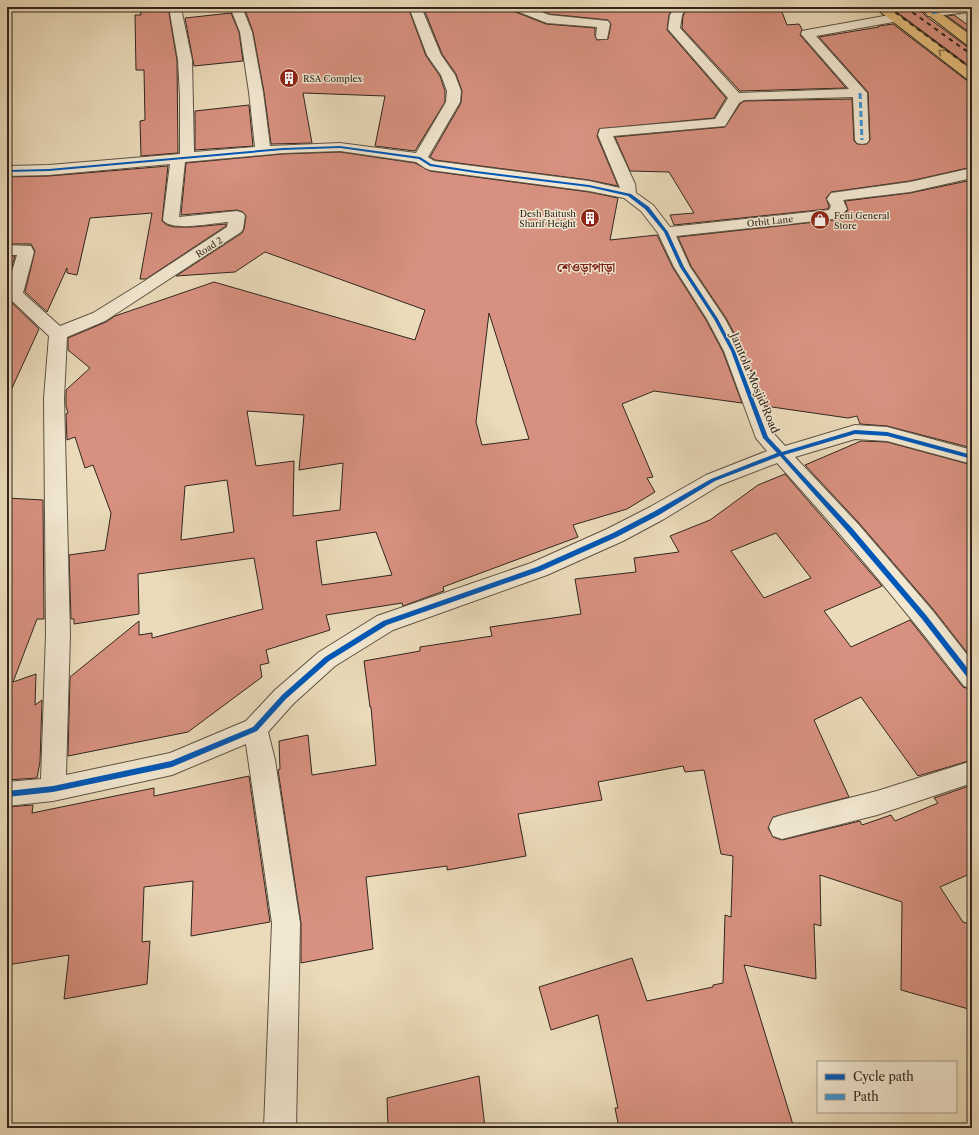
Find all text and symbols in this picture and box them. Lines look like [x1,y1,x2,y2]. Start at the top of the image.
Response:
one-way arrow [938,50,945,57]
building icon: RSA Complex [278,67,300,89]
place label: RSA Complex [303,73,363,84]
building icon: Desh Baitush Sharif Height [579,207,601,229]
place label: Desh Baitush Sharif Height [519,208,577,229]
shop icon: Feni General Store [809,209,831,231]
place label: Feni General Store [834,210,890,231]
street label: Orbit Lane [746,213,794,229]
street label: Road 2 [193,234,225,260]
district label: শেওড়াপাড়া [557,259,615,275]
street label: Jamtola Mosjid Road [727,329,783,436]
legend [817,1061,957,1113]
text: Cycle path [853,1069,914,1084]
text: Path [853,1089,879,1104]

